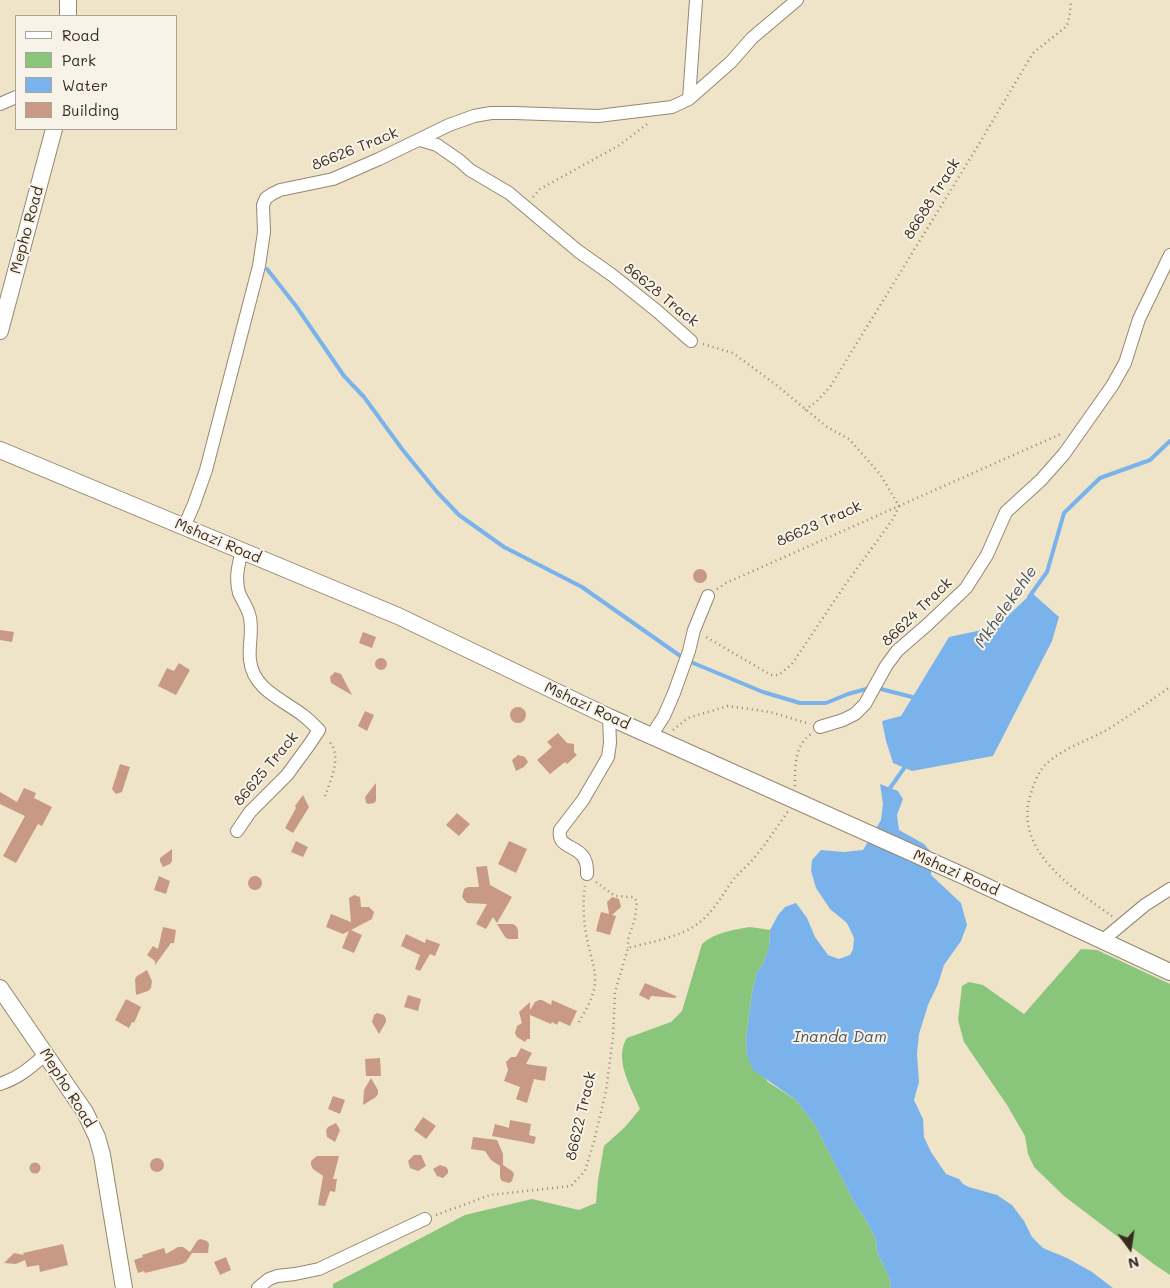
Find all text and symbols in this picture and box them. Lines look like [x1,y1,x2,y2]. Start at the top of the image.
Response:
legend [15,15,178,130]
text: Road [62,25,99,45]
text: Park [62,50,96,70]
text: Water [62,75,108,95]
text: Building [62,100,119,120]
street label: 86626 Track [309,124,401,174]
street label: 86688 Track [900,155,964,243]
street label: Mepho Road [7,184,47,276]
street label: 86628 Track [620,259,702,331]
street label: 86623 Track [774,497,864,551]
street label: Mshazi Road [172,515,264,567]
water label: Mkhelekehle [971,562,1041,652]
street label: 86624 Track [878,574,956,650]
street label: Mshazi Road [541,678,633,734]
street label: 86625 Track [230,728,302,810]
street label: Mshazi Road [910,846,1002,900]
water label: Inanda Dam [793,1027,887,1047]
street label: Mepho Road [36,1045,98,1131]
street label: 86622 Track [562,1070,600,1162]
north arrow [1105,1223,1155,1273]
text: N [1126,1253,1141,1274]

